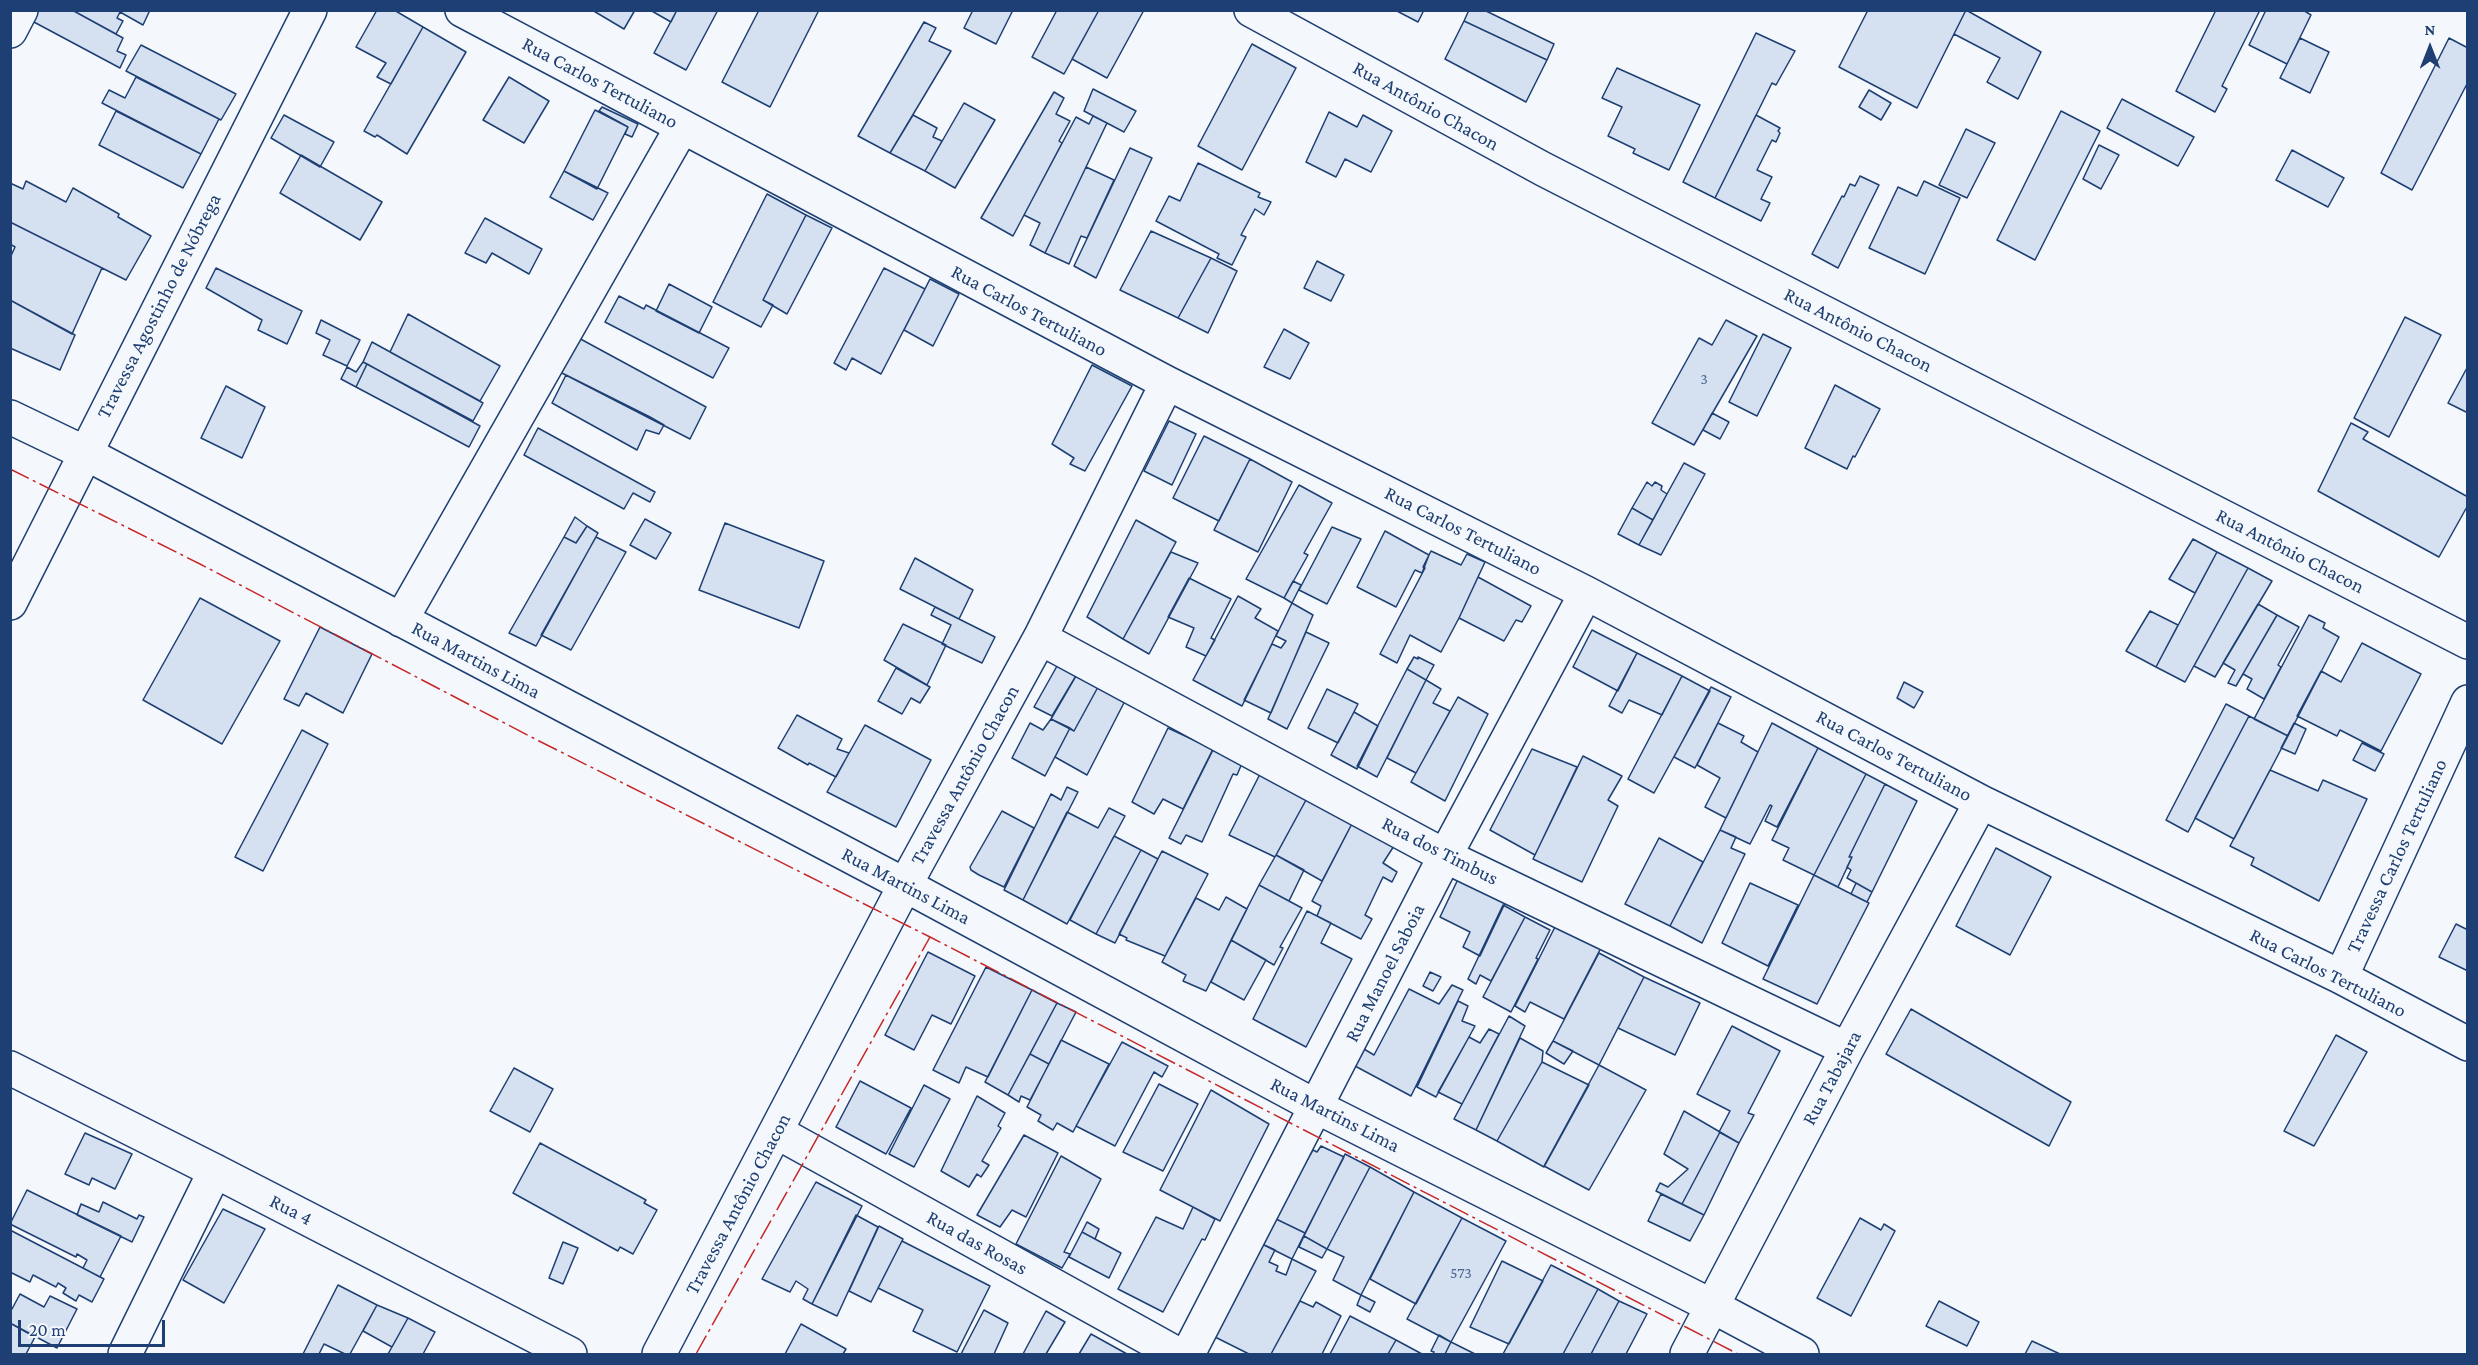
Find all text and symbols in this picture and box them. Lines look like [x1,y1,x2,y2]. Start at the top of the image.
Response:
north arrow [2400,18,2460,78]
text: N [2425,21,2435,38]
street label: Rua Carlos Tertuliano [518,32,682,134]
street label: Rua Antônio Chacon [1349,56,1503,156]
street label: Travessa Agostinho de Nóbrega [92,189,226,423]
street label: Rua Carlos Tertuliano [947,260,1111,362]
street label: Rua Antônio Chacon [1780,282,1936,378]
house number: 3 [1700,369,1708,389]
street label: Rua Carlos Tertuliano [1381,481,1545,581]
street label: Rua Antônio Chacon [2212,503,2368,599]
street label: Rua Martins Lima [408,616,544,704]
street label: Travessa Antônio Chacon [906,681,1024,869]
street label: Rua Carlos Tertuliano [1812,705,1976,807]
street label: Travessa Carlos Tertuliano [2341,755,2453,957]
street label: Rua dos Timbus [1378,811,1502,891]
street label: Rua Martins Lima [838,842,974,930]
street label: Rua Manoel Saboia [1340,900,1430,1046]
street label: Rua Carlos Tertuliano [2246,923,2410,1023]
street label: Rua Tabajara [1797,1027,1867,1129]
street label: Rua Martins Lima [1266,1072,1404,1158]
street label: Travessa Antônio Chacon [680,1109,796,1299]
street label: Rua 4 [266,1189,316,1231]
street label: Rua das Rosas [922,1205,1032,1281]
house number: 573 [1450,1263,1472,1283]
scale bar [21,1308,168,1346]
text: 20 m [29,1320,66,1340]

